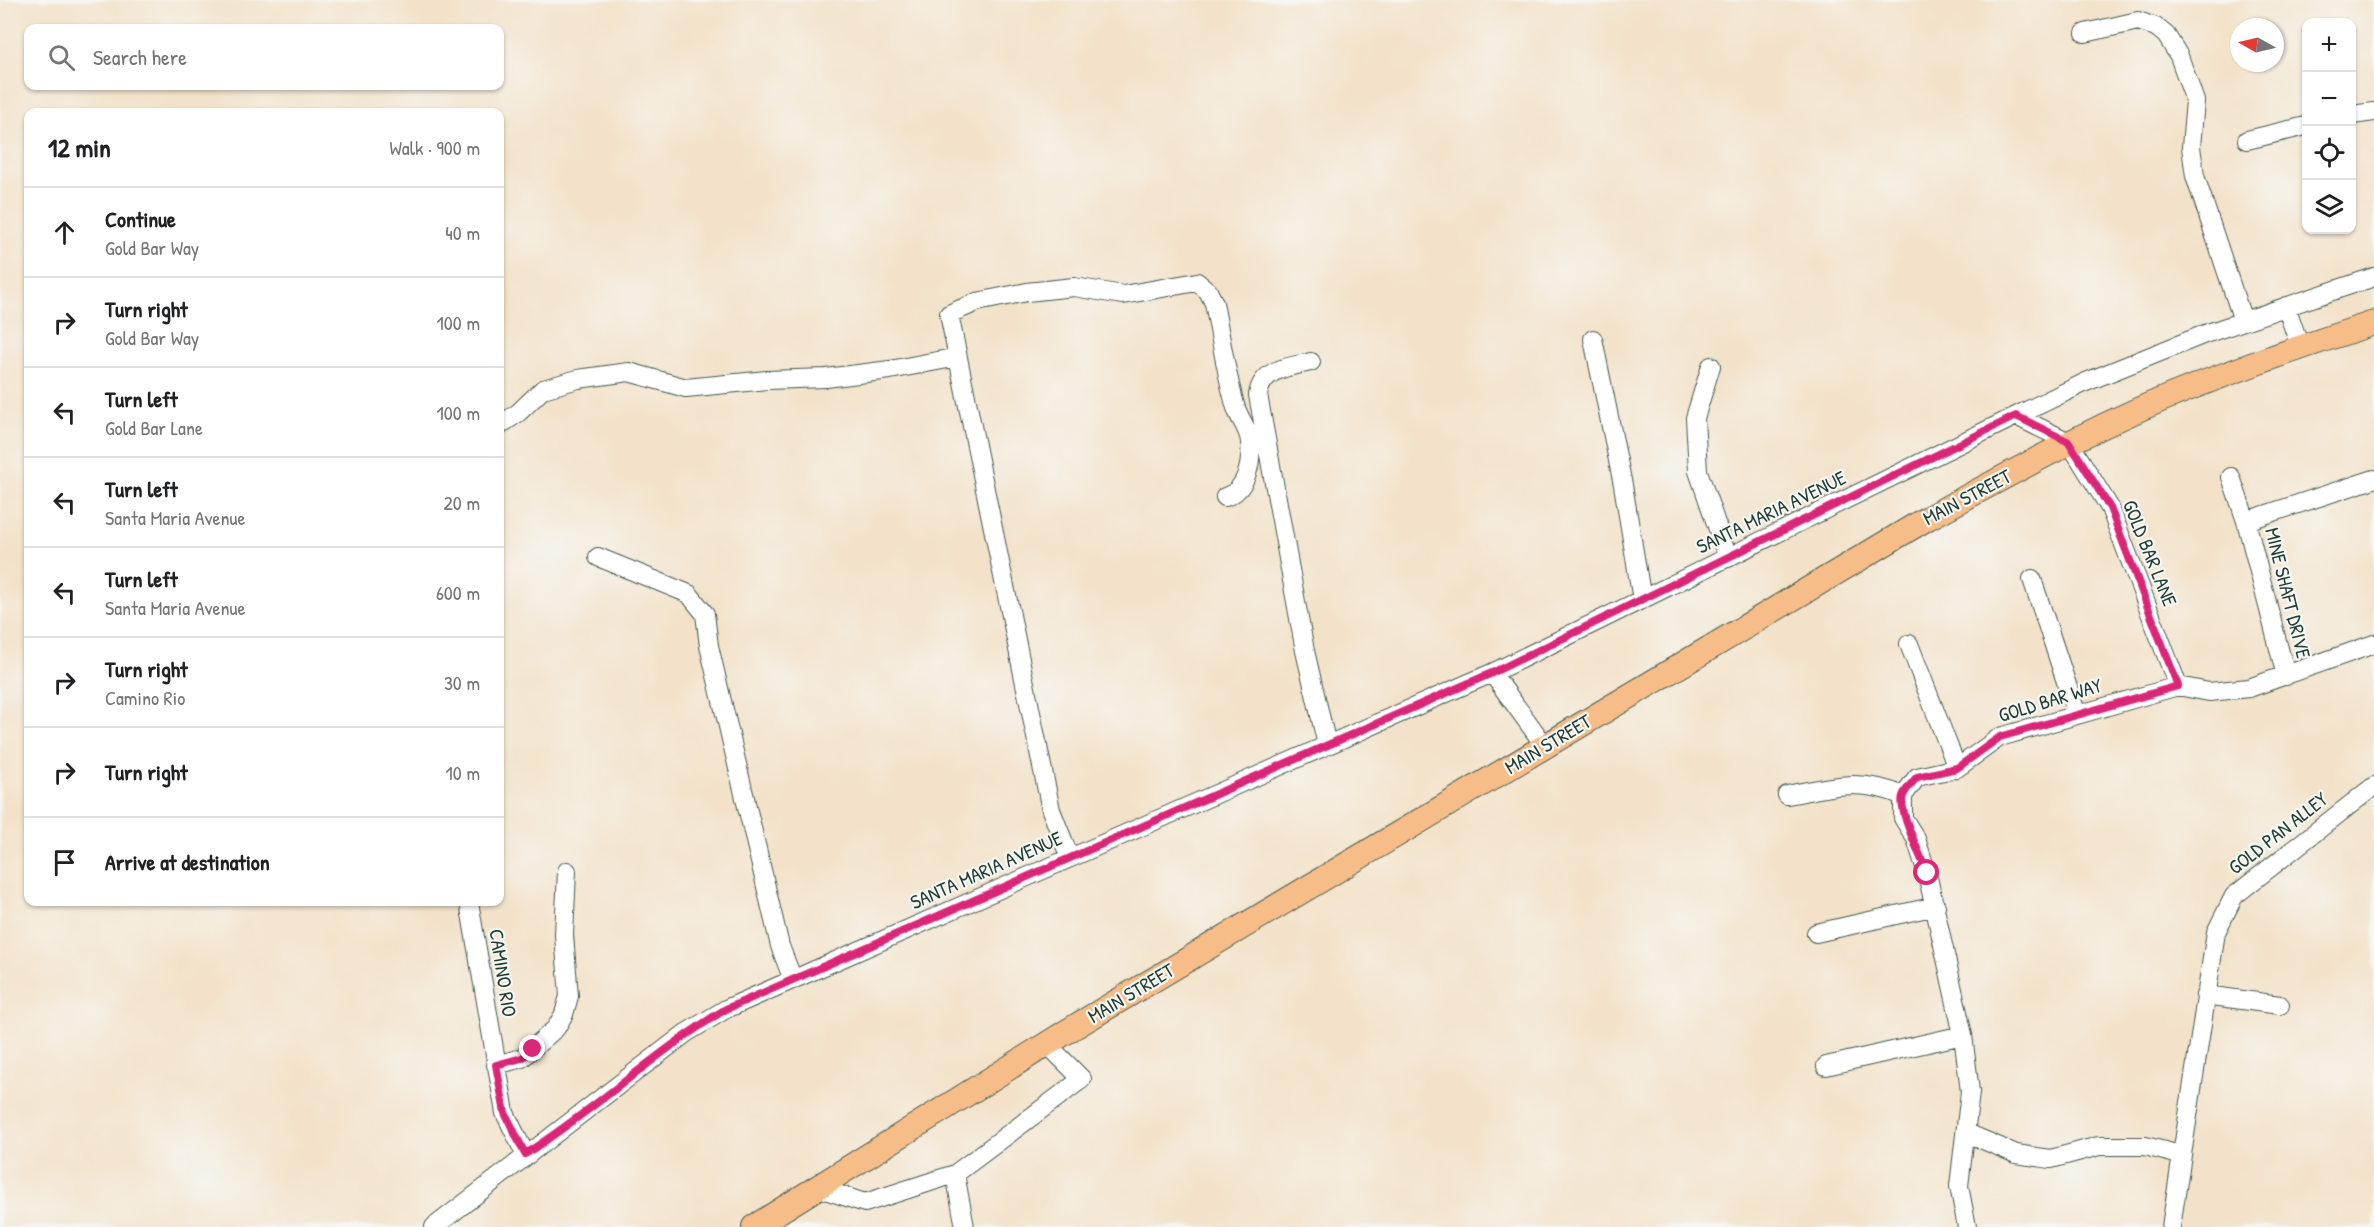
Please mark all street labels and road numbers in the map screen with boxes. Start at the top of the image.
street label: MAIN STREET [1918,462,2016,531]
street label: SANTA MARIA AVENUE [1691,464,1850,560]
street label: GOLD BAR LANE [2117,496,2184,610]
street label: MINE SHAFT DRIVE [2259,525,2318,661]
street label: GOLD BAR WAY [1995,671,2105,728]
street label: MAIN STREET [1500,707,1596,780]
street label: GOLD PAN ALLEY [2222,785,2333,880]
street label: SANTA MARIA AVENUE [906,824,1066,915]
street label: CAMINO RIO [483,927,524,1019]
street label: MAIN STREET [1083,956,1179,1029]

